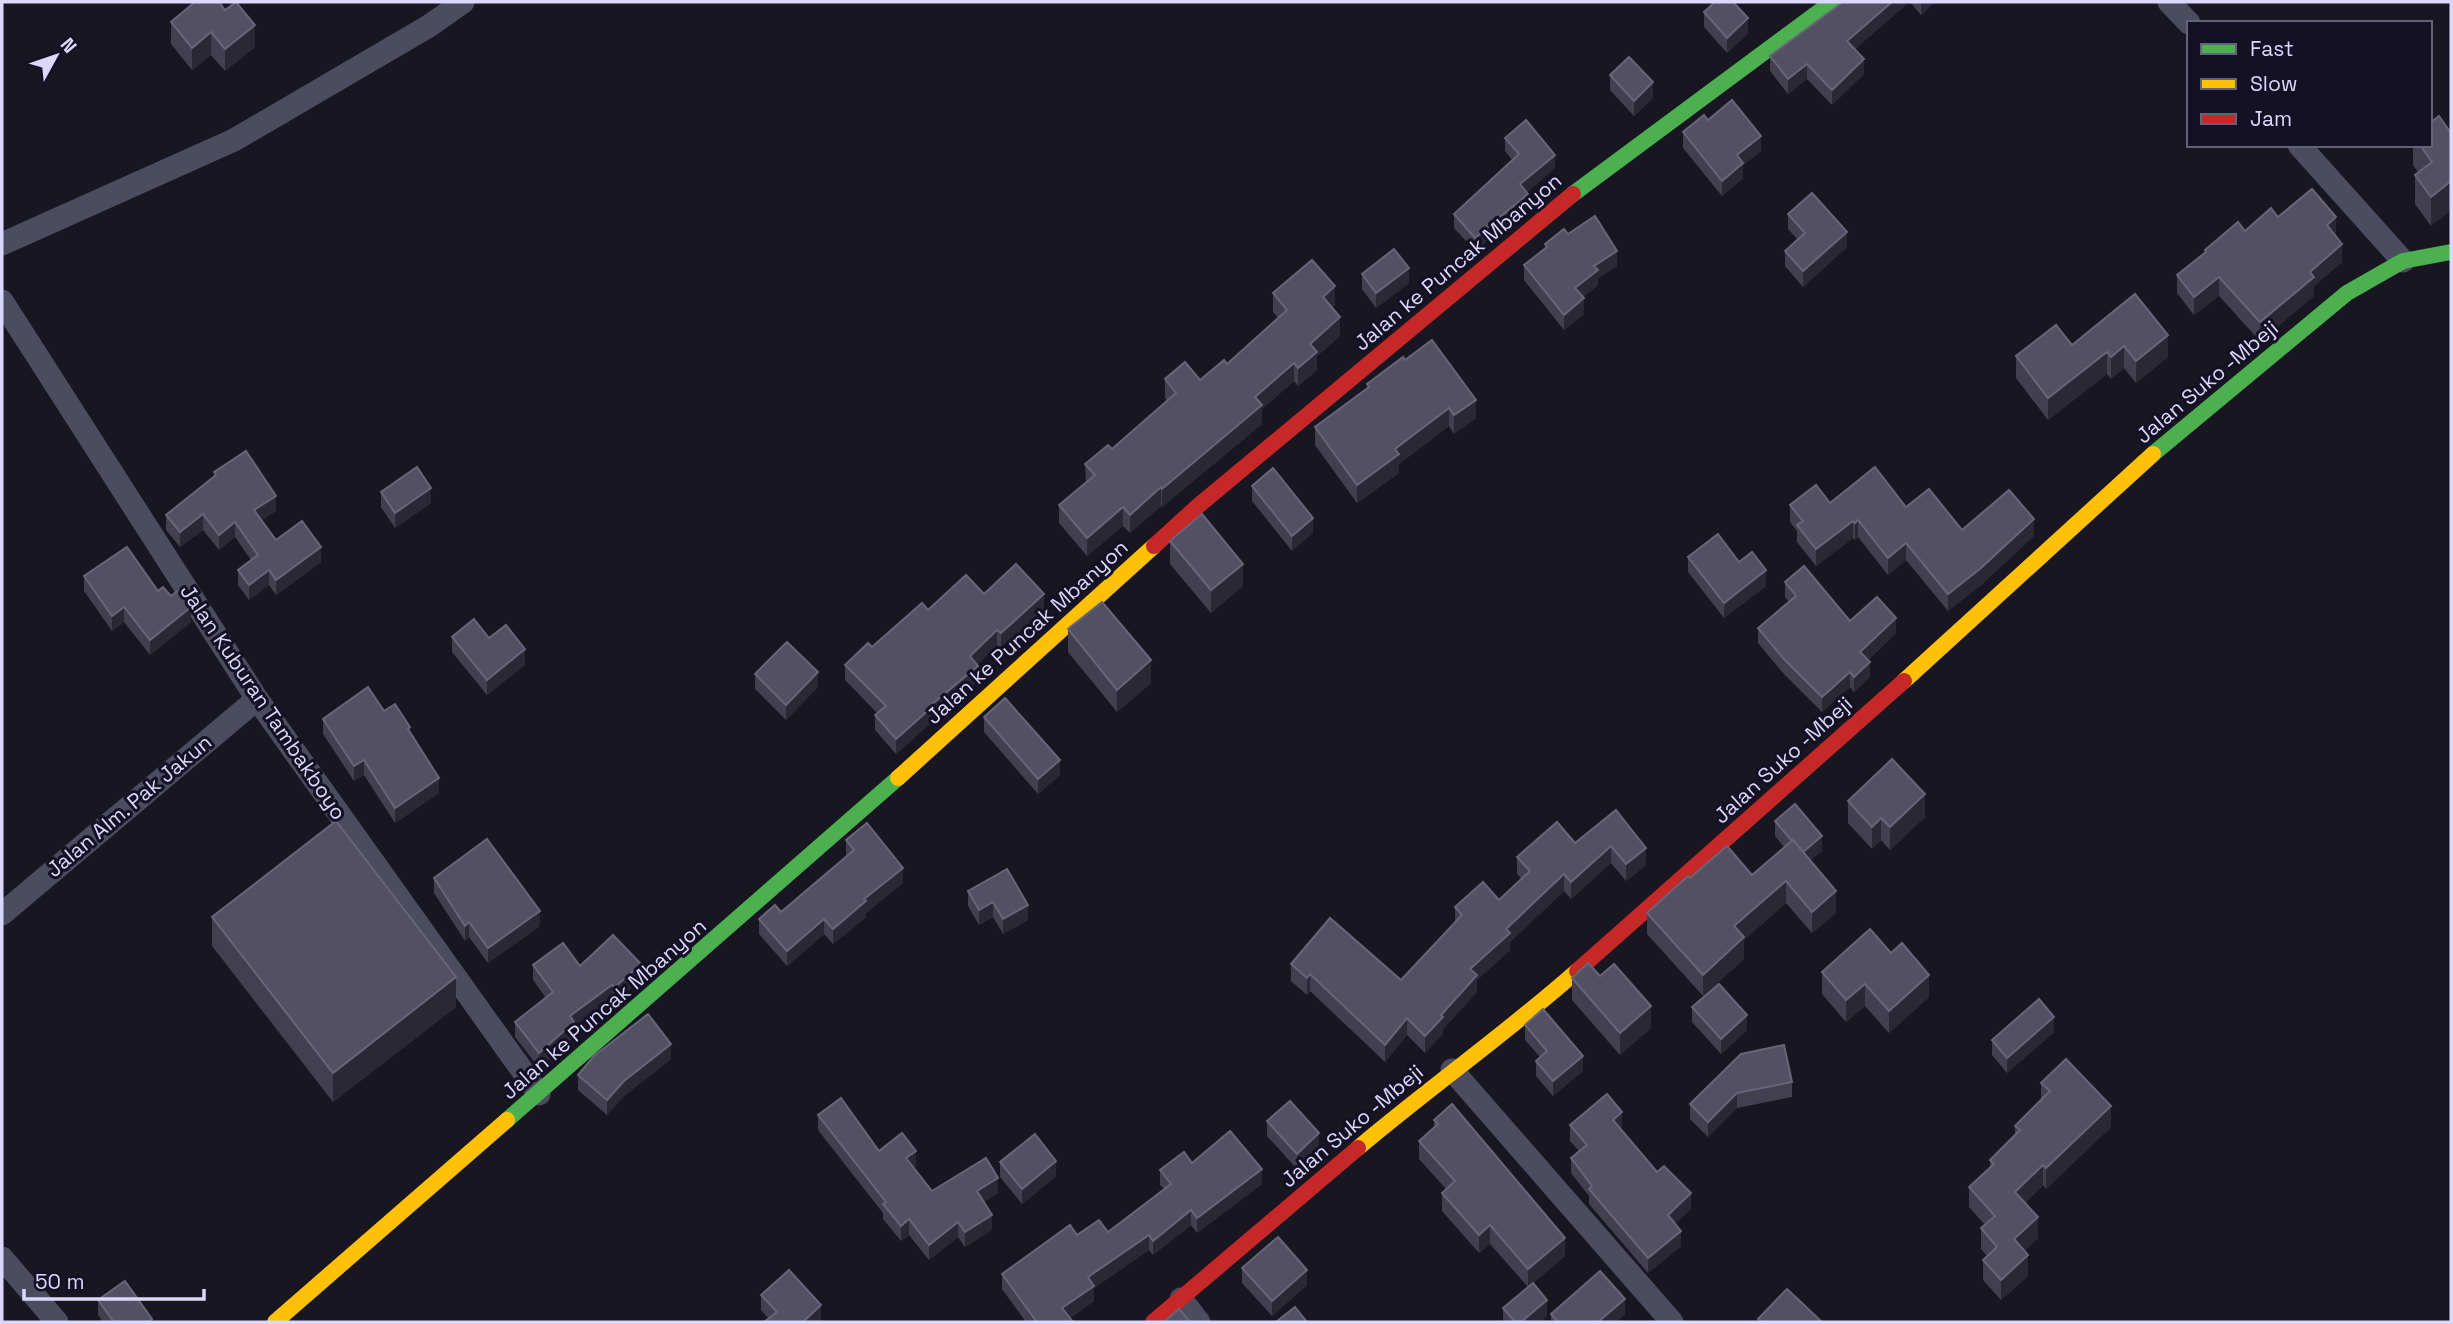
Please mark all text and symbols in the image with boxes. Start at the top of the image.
north arrow [21,21,91,91]
legend [2187,21,2432,147]
text: N [55,32,82,58]
text: Fast [2250,35,2294,62]
text: Slow [2250,70,2298,97]
text: Jam [2250,105,2292,132]
street label: Jalan ke Puncak Mbanyon [1348,167,1567,356]
street label: Jalan Suko -Mbeji [2130,314,2283,449]
street label: Jalan ke Puncak Mbanyon [920,534,1133,730]
street label: Jalan Kuburan Tambakboyo [174,579,352,825]
street label: Jalan Suko -Mbeji [1708,690,1858,829]
street label: Jalan Alm. Pak Jakun [40,728,217,883]
street label: Jalan ke Puncak Mbanyon [496,912,712,1105]
street label: Jalan Suko -Mbeji [1275,1058,1428,1193]
scale bar [24,1258,205,1302]
text: 50 m [35,1268,85,1295]

